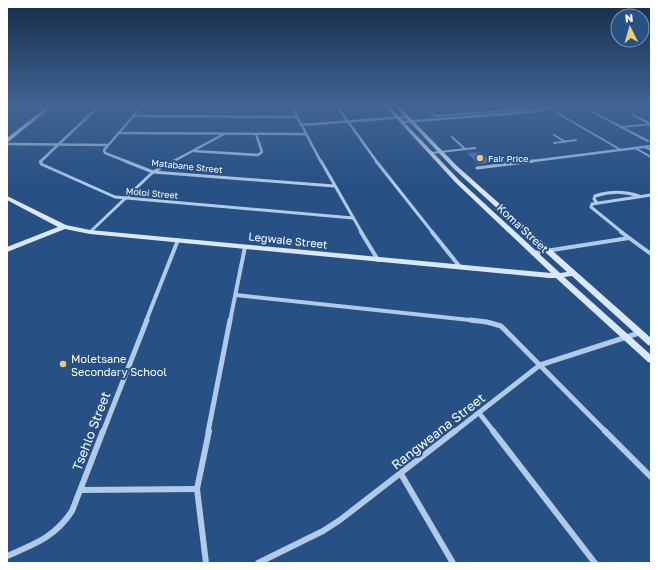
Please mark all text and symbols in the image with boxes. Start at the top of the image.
north arrow [610,8,650,48]
text: N [624,11,634,24]
marker: Fair Price [475,153,485,163]
place label: Fair Price [488,153,528,164]
street label: Matabane Street [151,157,224,175]
street label: Moloi Street [125,185,179,201]
street label: Koma Street [495,201,551,255]
street label: Legwale Street [248,229,328,251]
place label: Moletsane Secondary School [71,352,167,378]
marker: Moletsane Secondary School [58,359,68,369]
street label: Tsehlo Street [69,389,113,473]
street label: Rangweana Street [388,389,488,473]

